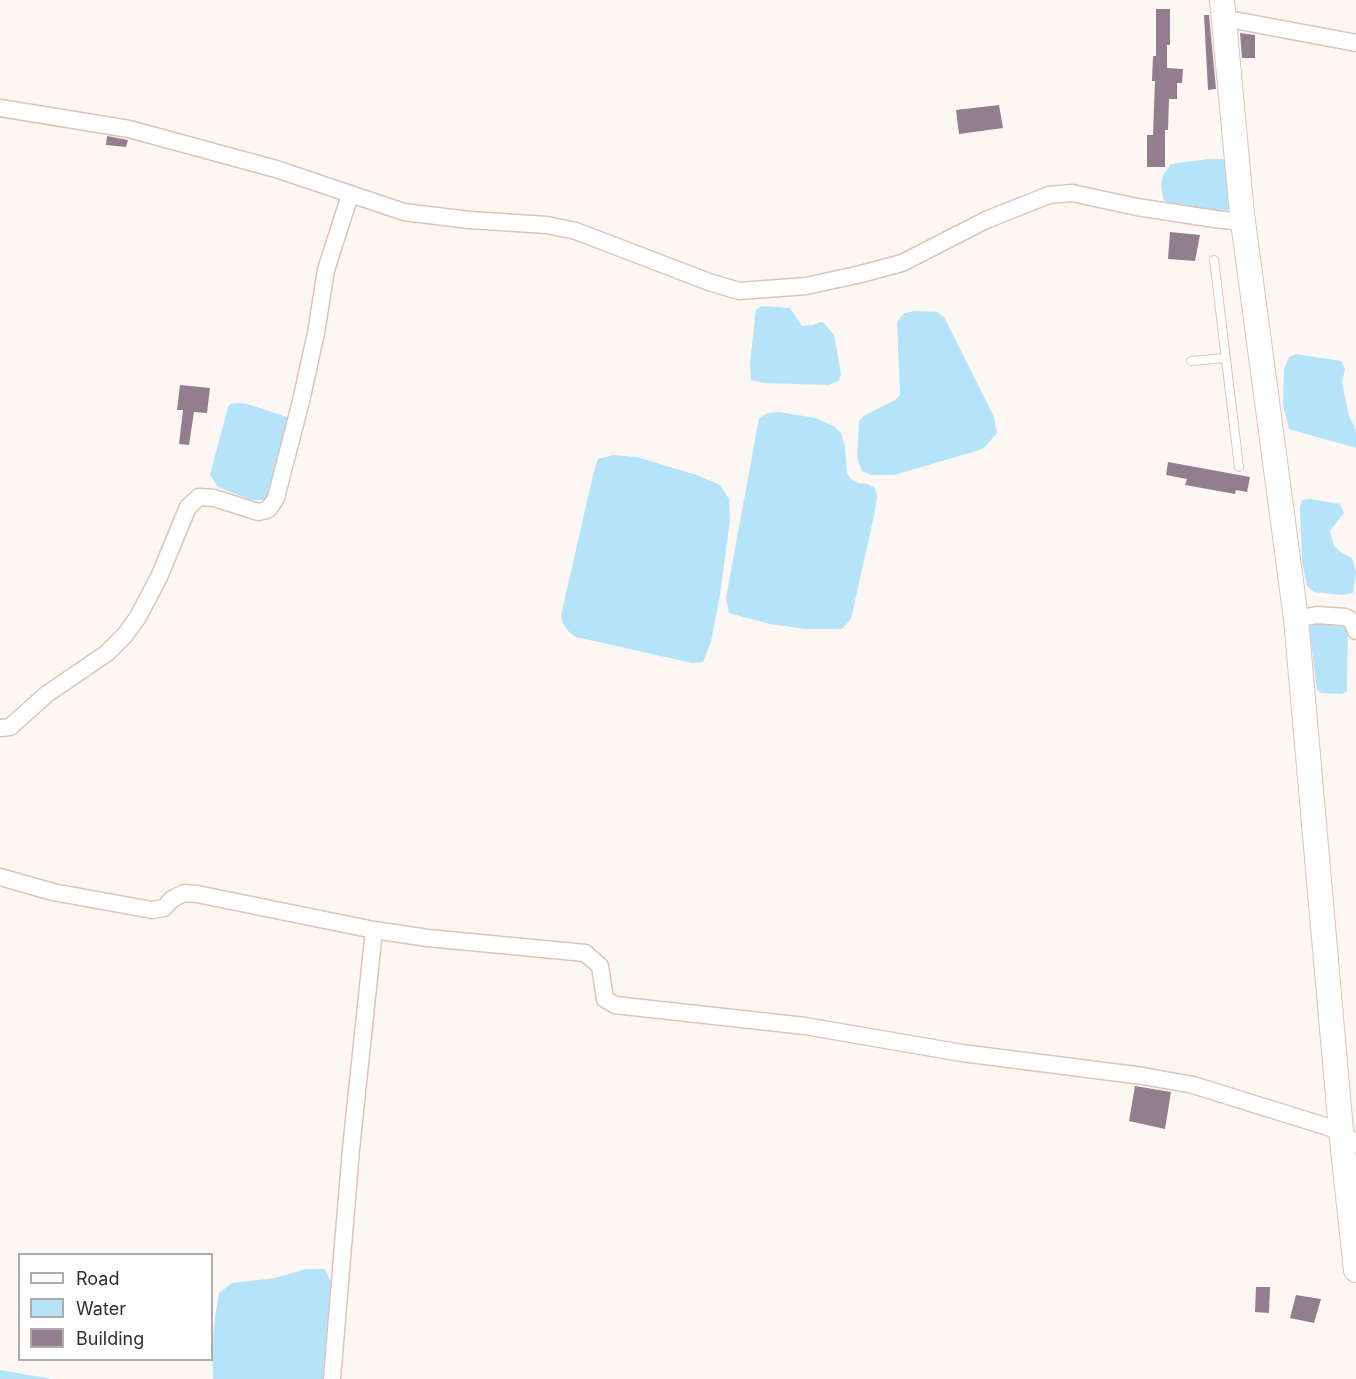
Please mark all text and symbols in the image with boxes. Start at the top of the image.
legend [18,1253,213,1361]
text: Road [76,1268,119,1289]
text: Water [76,1298,126,1319]
text: Building [76,1328,144,1349]

